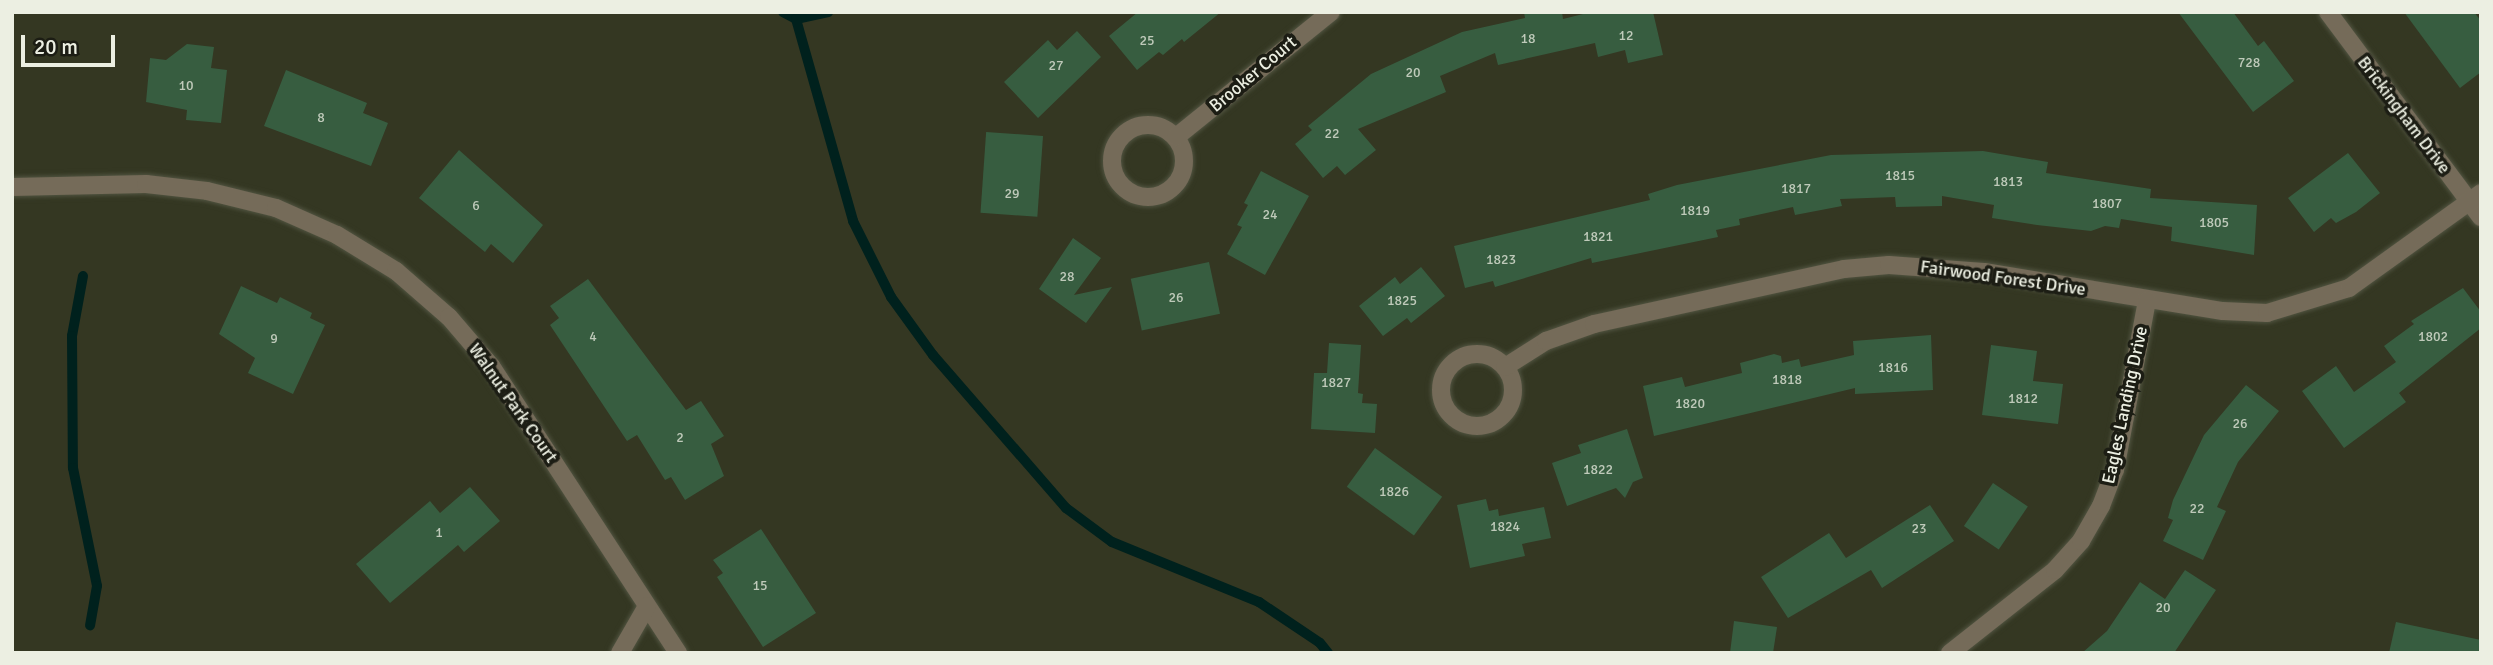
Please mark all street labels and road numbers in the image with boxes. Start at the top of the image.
street label: Brooker Court [1205,31,1301,117]
street label: Brickingham Drive [2353,52,2455,178]
street label: Fairwood Forest Drive [1919,256,2087,300]
street label: Eagles Landing Drive [2098,324,2152,486]
street label: Walnut Park Court [464,339,562,467]

